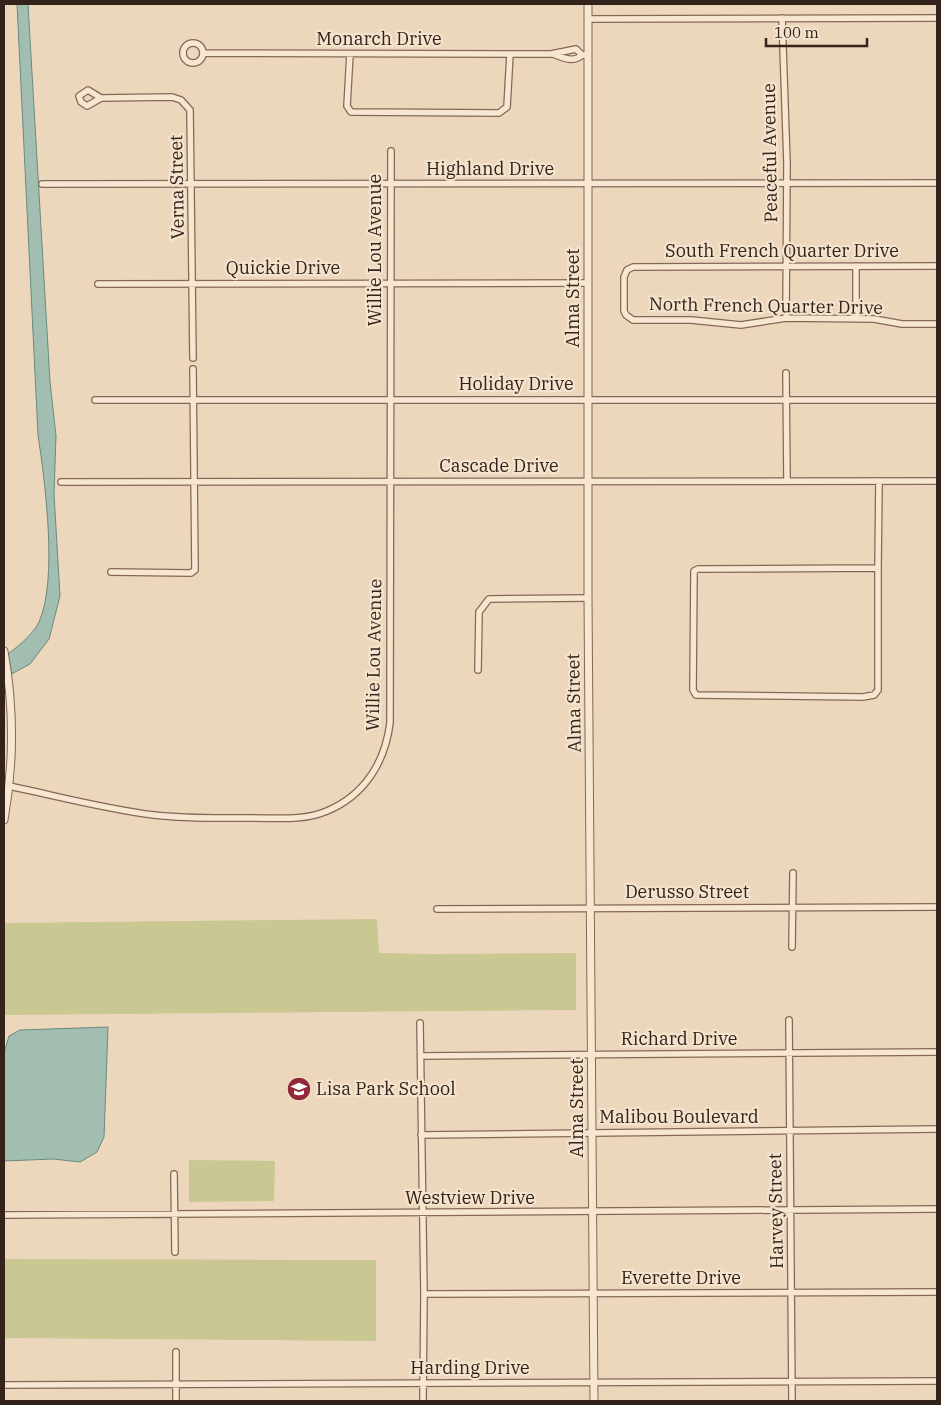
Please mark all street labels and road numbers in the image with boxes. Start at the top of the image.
street label: Monarch Drive [316,27,442,50]
street label: Peaceful Avenue [757,83,782,223]
street label: Verna Street [164,134,189,240]
street label: Highland Drive [426,157,554,180]
street label: Willie Lou Avenue [363,174,386,326]
street label: South French Quarter Drive [665,239,899,262]
street label: Alma Street [561,248,584,348]
street label: Quickie Drive [226,256,340,279]
street label: North French Quarter Drive [649,292,883,319]
street label: Holiday Drive [458,372,574,395]
street label: Cascade Drive [439,454,559,477]
street label: Willie Lou Avenue [361,579,386,731]
street label: Alma Street [561,653,586,753]
street label: Derusso Street [625,880,749,903]
street label: Richard Drive [621,1027,737,1050]
street label: Alma Street [565,1058,588,1158]
street label: Malibou Boulevard [599,1105,759,1128]
street label: Harvey Street [763,1153,788,1269]
street label: Westview Drive [405,1186,535,1209]
street label: Everette Drive [621,1266,741,1289]
street label: Harding Drive [410,1356,530,1379]

